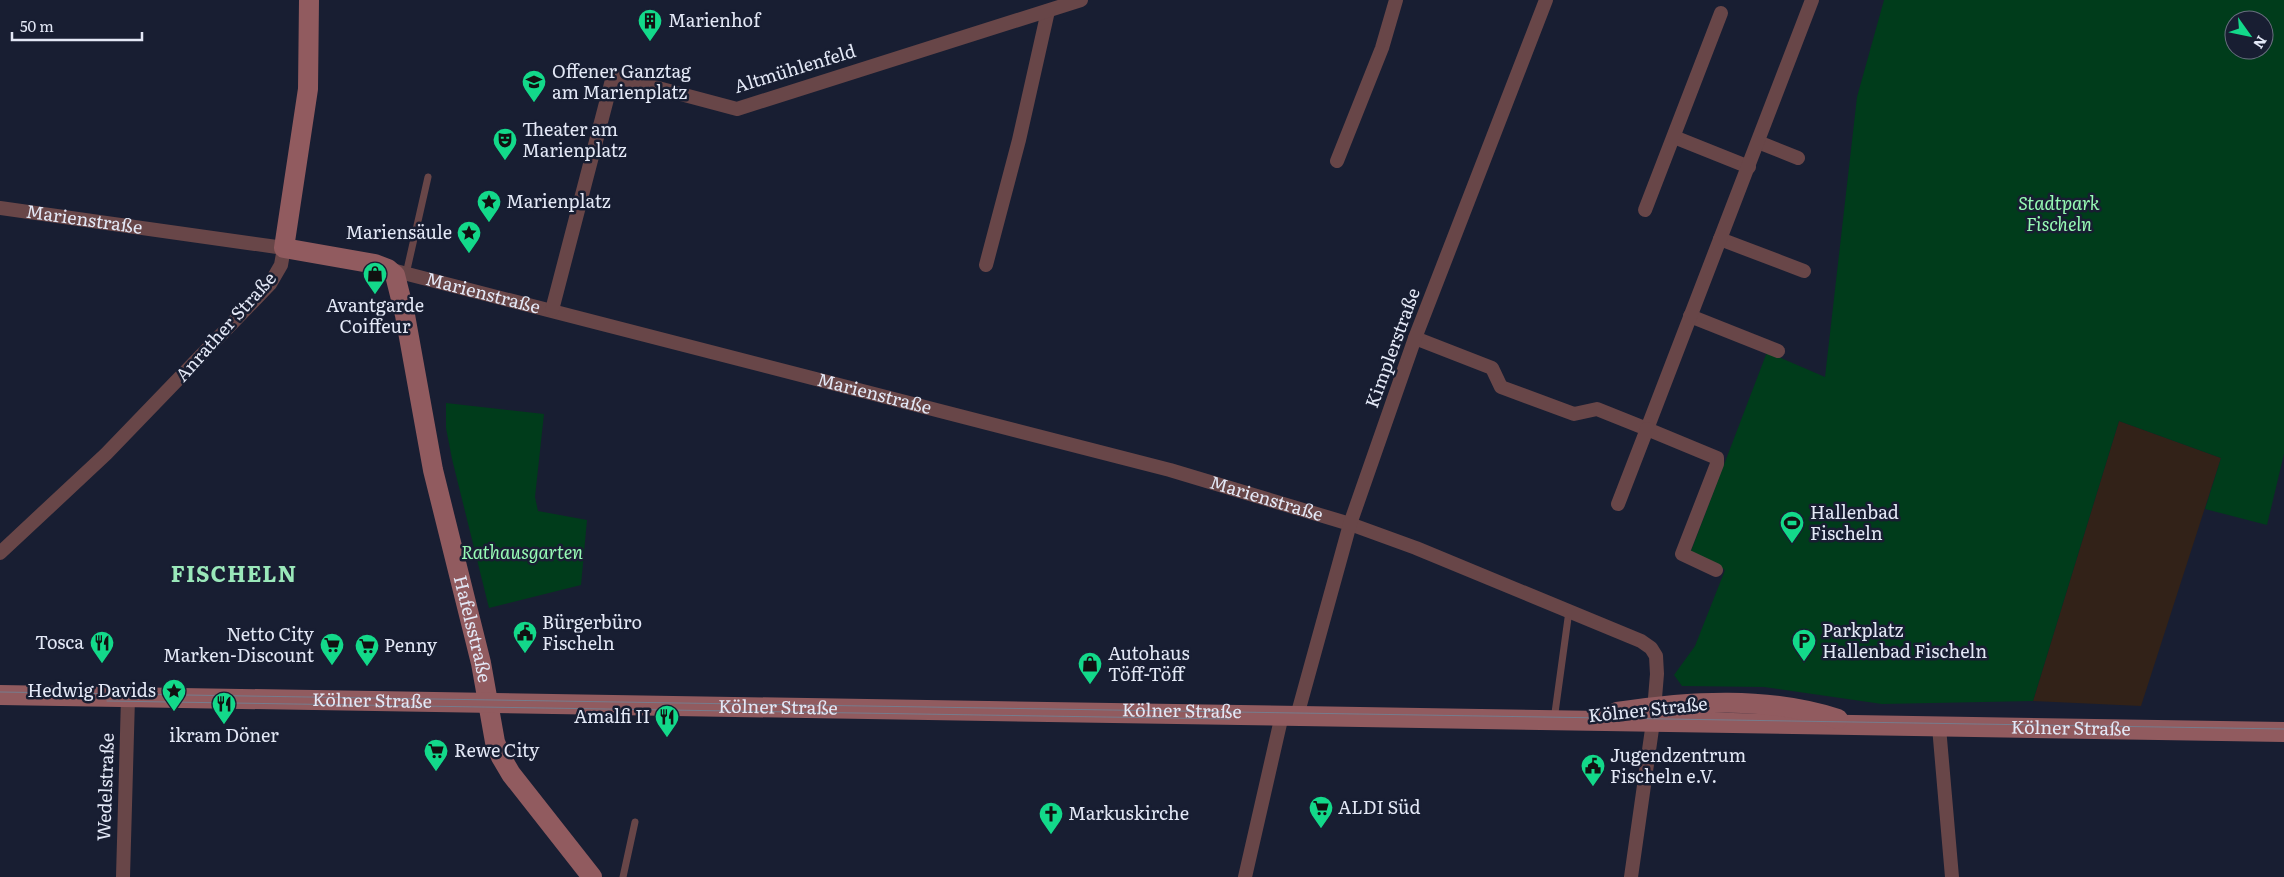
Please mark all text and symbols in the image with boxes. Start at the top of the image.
place label: Marienhof [668,6,762,33]
building icon: Marienhof [637,8,663,42]
scale bar [12,10,142,42]
north arrow [2224,10,2274,60]
text: 50 m [20,14,54,37]
text: N [2249,32,2272,53]
street label: Altmühlenfeld [730,36,859,99]
place label: Offener Ganztag am Marienplatz [552,57,692,105]
school or university icon: Offener Ganztag am Marienplatz [521,69,547,103]
place label: Theater am Marienplatz [522,115,627,163]
theatre icon: Theater am Marienplatz [492,127,518,161]
place label: Marienplatz [506,187,611,214]
place icon: Marienplatz [476,189,502,223]
park label: Stadtpark Fischeln [2018,189,2100,237]
street label: Marienstraße [24,197,144,240]
place label: Mariensäule [345,218,452,245]
place icon: Mariensäule [456,220,482,254]
shop icon: Avantgarde Coiffeur [362,261,388,295]
street label: Marienstraße [423,264,543,320]
street label: Anrather Straße [168,265,282,387]
street label: Kimplerstraße [1357,284,1426,411]
place label: Avantgarde Coiffeur [326,291,424,339]
street label: Marienstraße [814,365,935,420]
street label: Marienstraße [1207,468,1327,527]
place label: Hallenbad Fischeln [1810,498,1899,546]
sports icon: Hallenbad Fischeln [1779,510,1805,544]
park label: Rathausgarten [461,538,583,565]
district label: FISCHELN [171,556,297,589]
street label: Hafelsstraße [448,572,499,685]
place label: Bürgerbüro Fischeln [542,608,642,656]
place label: Parkplatz Hallenbad Fischeln [1822,616,1987,664]
place label: Netto City Marken-Discount [163,620,315,668]
public building icon: Bürgerbüro Fischeln [512,620,538,654]
place label: Tosca [35,628,84,655]
parking icon: Parkplatz Hallenbad Fischeln [1791,628,1817,662]
restaurant icon: Tosca [89,630,115,664]
place label: Penny [384,631,438,658]
supermarket icon: Netto City Marken-Discount [319,632,345,666]
supermarket icon: Penny [354,633,380,667]
place label: Autohaus Töff-Töff [1108,639,1190,687]
shop icon: Autohaus Töff-Töff [1077,651,1103,685]
place label: Hedwig Davids [27,676,156,703]
place icon: Hedwig Davids [161,678,187,712]
street label: Kölner Straße [312,685,432,714]
street label: Kölner Straße [1587,689,1709,728]
restaurant icon: ikram Döner [211,691,237,725]
street label: Kölner Straße [718,692,838,721]
street label: Kölner Straße [1122,695,1242,724]
place label: Amalfi II [574,702,650,729]
restaurant icon: Amalfi II [654,704,680,738]
street label: Kölner Straße [2011,713,2131,742]
place label: ikram Döner [169,721,279,748]
street label: Wedelstraße [89,733,120,841]
place label: Rewe City [454,736,540,763]
supermarket icon: Rewe City [423,738,449,772]
place label: Jugendzentrum Fischeln e.V. [1610,741,1746,789]
public building icon: Jugendzentrum Fischeln e.V. [1580,753,1606,787]
place label: ALDI Süd [1338,793,1420,820]
supermarket icon: ALDI Süd [1308,795,1334,829]
place label: Markuskirche [1068,799,1189,826]
church icon: Markuskirche [1038,801,1064,835]

